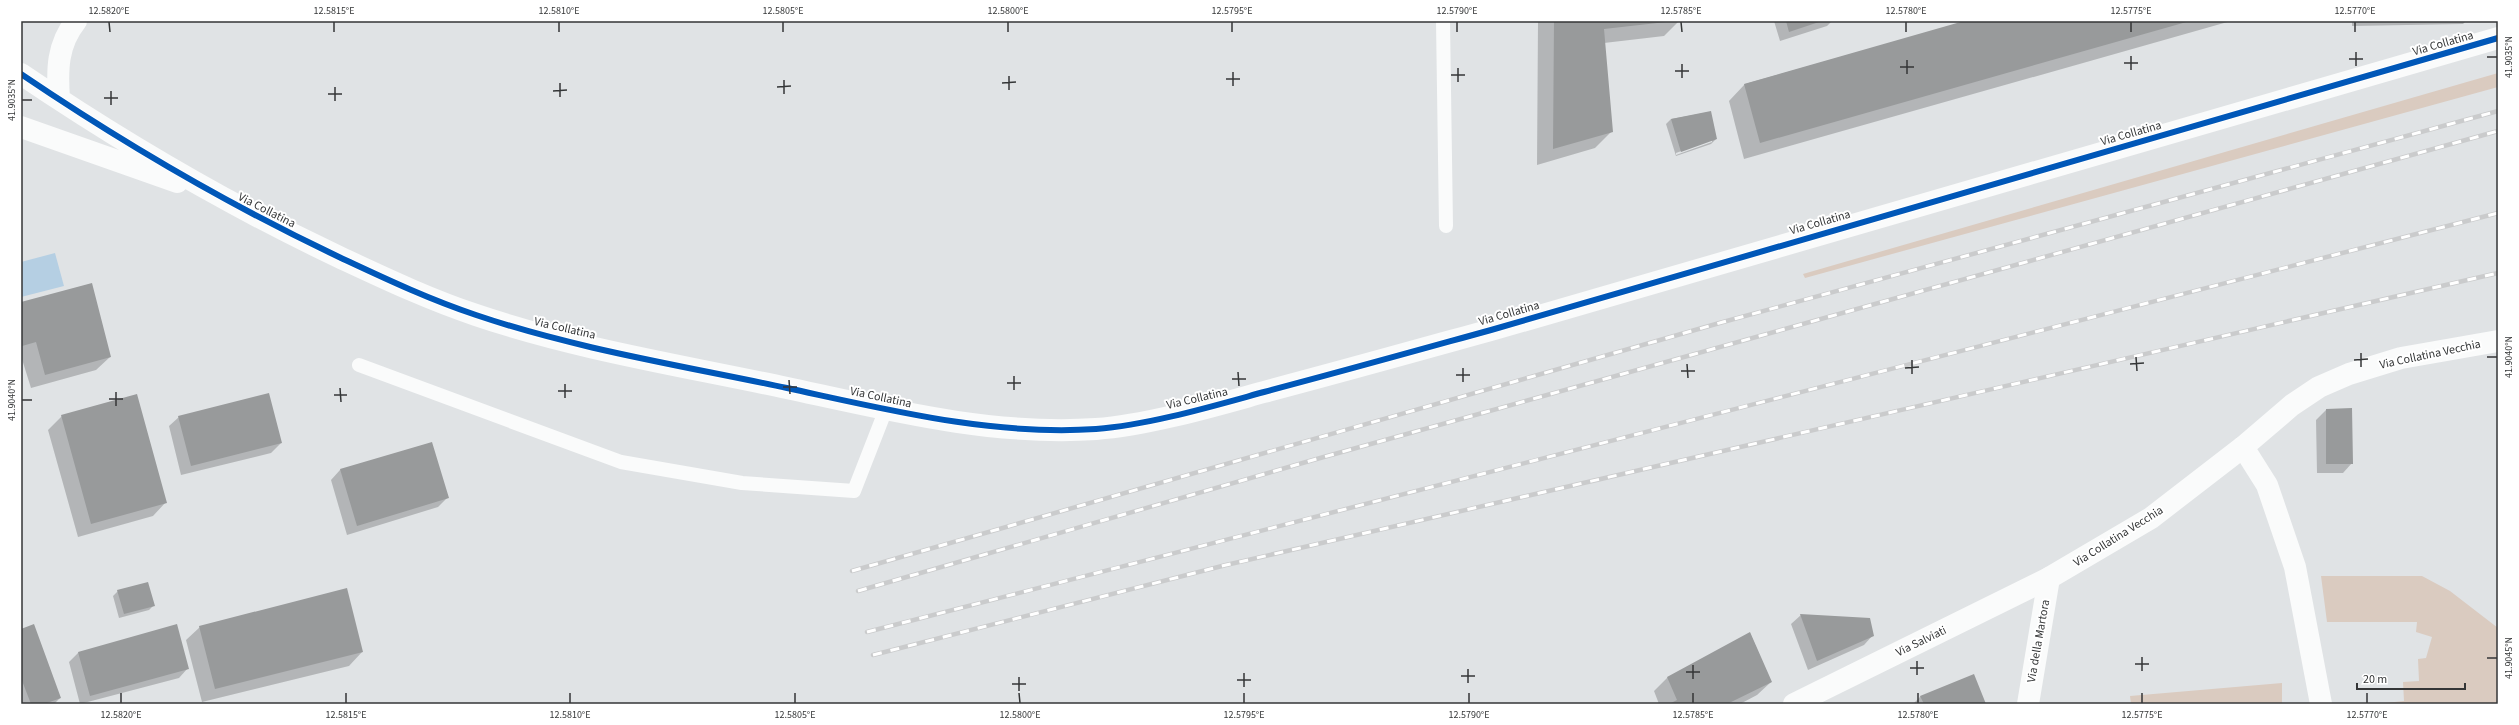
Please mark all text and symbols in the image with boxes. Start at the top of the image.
text: 12.5820°E [89,4,129,18]
text: 12.5815°E [314,4,354,18]
text: 12.5810°E [539,4,579,18]
text: 12.5805°E [763,4,803,18]
text: 12.5800°E [988,4,1028,18]
text: 12.5795°E [1212,4,1252,18]
text: 12.5790°E [1437,4,1477,18]
text: 12.5785°E [1661,4,1701,18]
text: 12.5780°E [1886,4,1926,18]
text: 12.5775°E [2111,4,2151,18]
text: 12.5770°E [2335,4,2375,18]
street label: Via Collatina [2411,27,2476,60]
text: 41.9035°N [2502,36,2516,78]
text: 41.9035°N [5,79,19,121]
street label: Via Collatina [2099,117,2164,150]
street label: Via Collatina [235,189,299,232]
street label: Via Collatina [1788,206,1853,239]
street label: Via Collatina [1477,297,1542,330]
street label: Via Collatina [532,313,597,344]
street label: Via Collatina Vecchia [2378,335,2482,374]
text: 41.9040°N [2502,336,2516,378]
text: 41.9040°N [5,379,19,421]
street label: Via Collatina [849,383,913,412]
street label: Via Collatina [1165,383,1230,414]
street label: Via Collatina Vecchia [2070,502,2167,571]
street label: Via della Martora [2023,598,2054,684]
street label: Via Salviati [1893,622,1949,661]
text: 41.9045°N [2502,637,2516,679]
scale bar [2357,665,2465,691]
text: 20 m [2363,671,2387,688]
text: 12.5820°E [101,708,141,722]
text: 12.5815°E [326,708,366,722]
text: 12.5810°E [550,708,590,722]
text: 12.5805°E [775,708,815,722]
text: 12.5800°E [1000,708,1040,722]
text: 12.5795°E [1224,708,1264,722]
text: 12.5790°E [1449,708,1489,722]
text: 12.5785°E [1673,708,1713,722]
text: 12.5780°E [1898,708,1938,722]
text: 12.5775°E [2122,708,2162,722]
text: 12.5770°E [2347,708,2387,722]

